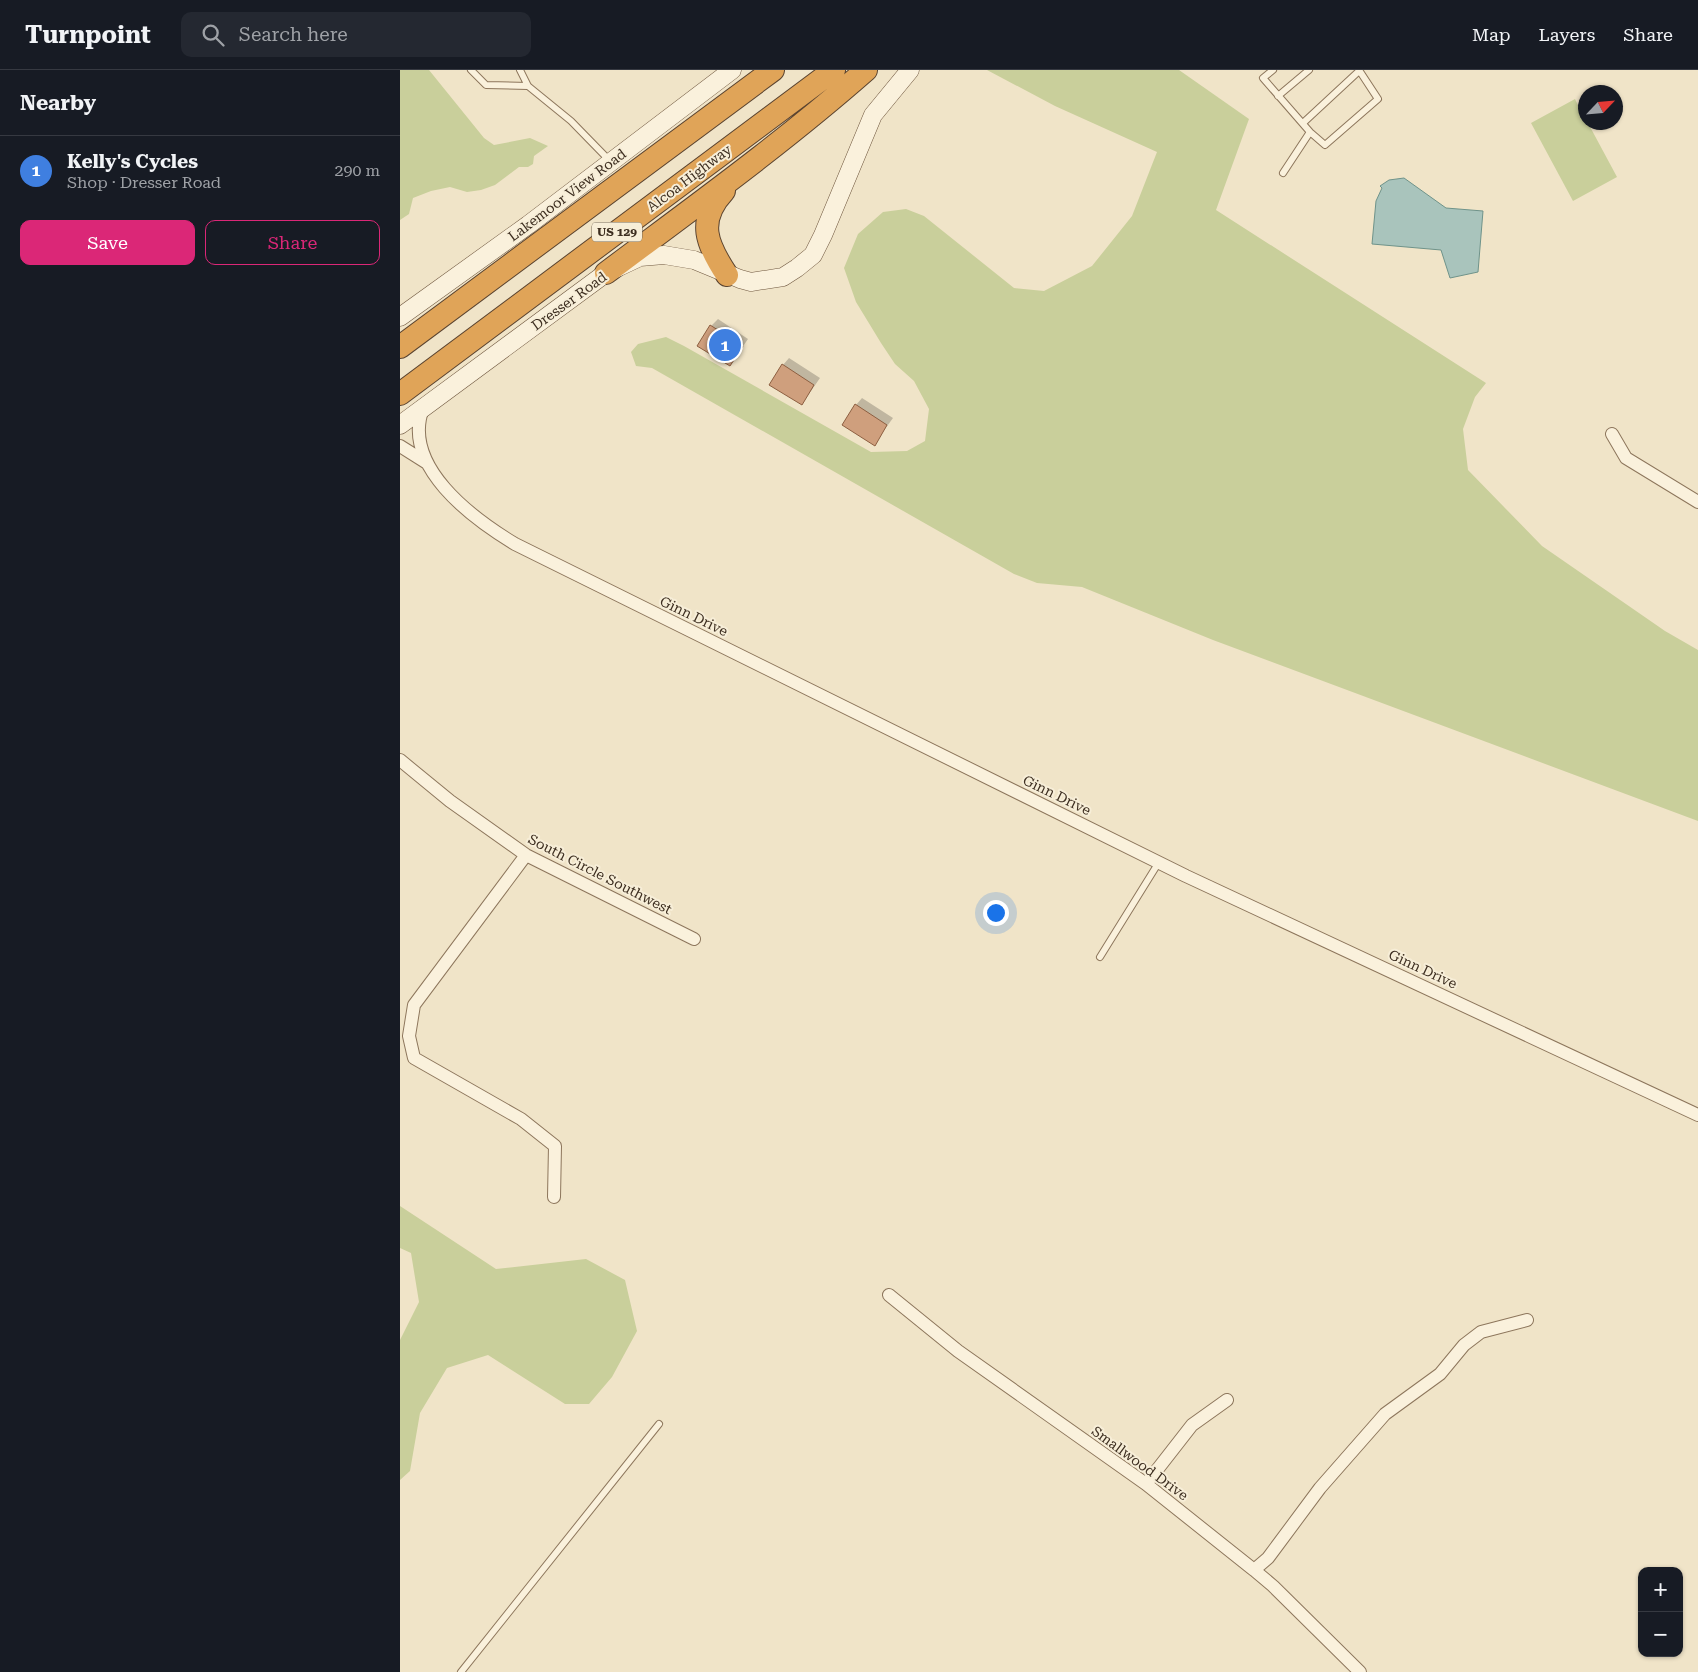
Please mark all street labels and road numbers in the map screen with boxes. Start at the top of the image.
street label: Alcoa Highway [644,141,735,215]
street label: Lakemoor View Road [505,146,629,244]
road number: US 129 [592,222,642,242]
street label: Dresser Road [528,268,610,334]
street label: Ginn Drive [657,593,731,639]
street label: Ginn Drive [1020,772,1094,818]
street label: South Circle Southwest [526,831,674,917]
street label: Ginn Drive [1386,946,1460,992]
street label: Smallwood Drive [1089,1423,1192,1504]

